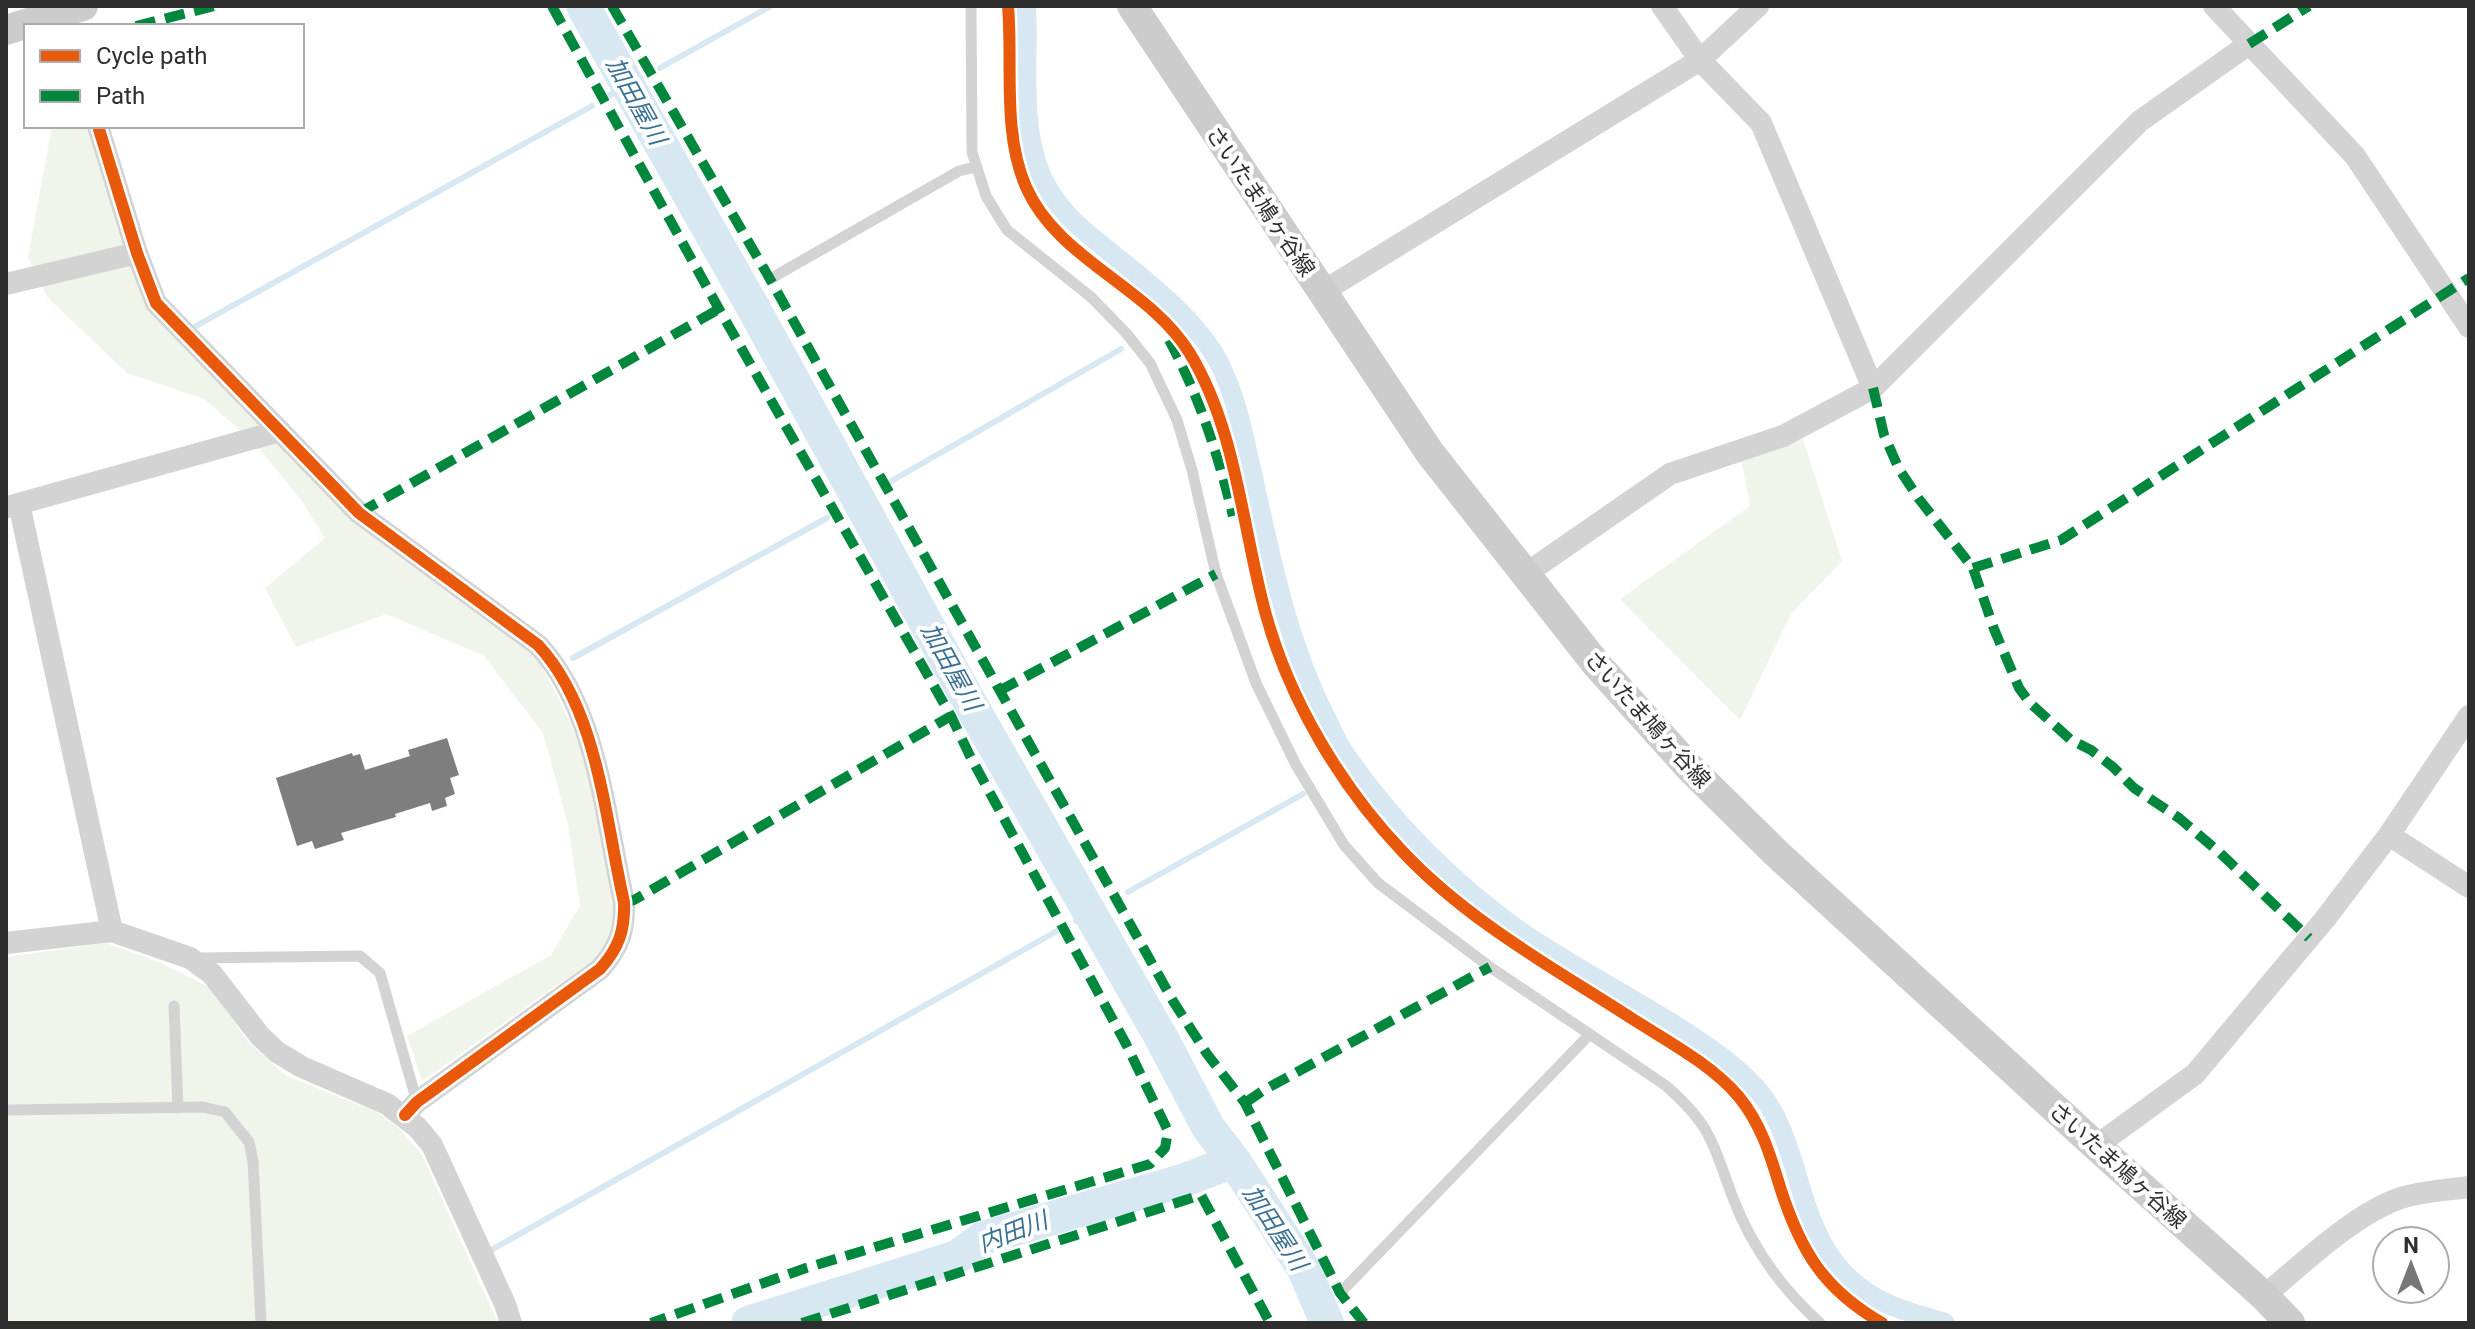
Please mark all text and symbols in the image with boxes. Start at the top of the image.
legend [24,24,304,128]
text: Cycle path [96,42,208,70]
water label: 加田屋川 [600,52,673,152]
text: Path [96,82,145,110]
street label: さいたま鳩ヶ谷線 [1201,122,1320,281]
water label: 加田屋川 [915,618,988,718]
street label: さいたま鳩ヶ谷線 [1580,646,1716,793]
street label: さいたま鳩ヶ谷線 [2044,1097,2191,1233]
water label: 加田屋川 [1237,1180,1315,1278]
water label: 内田川 [974,1205,1054,1258]
north arrow [2371,1225,2451,1305]
text: N [2403,1233,2419,1258]

